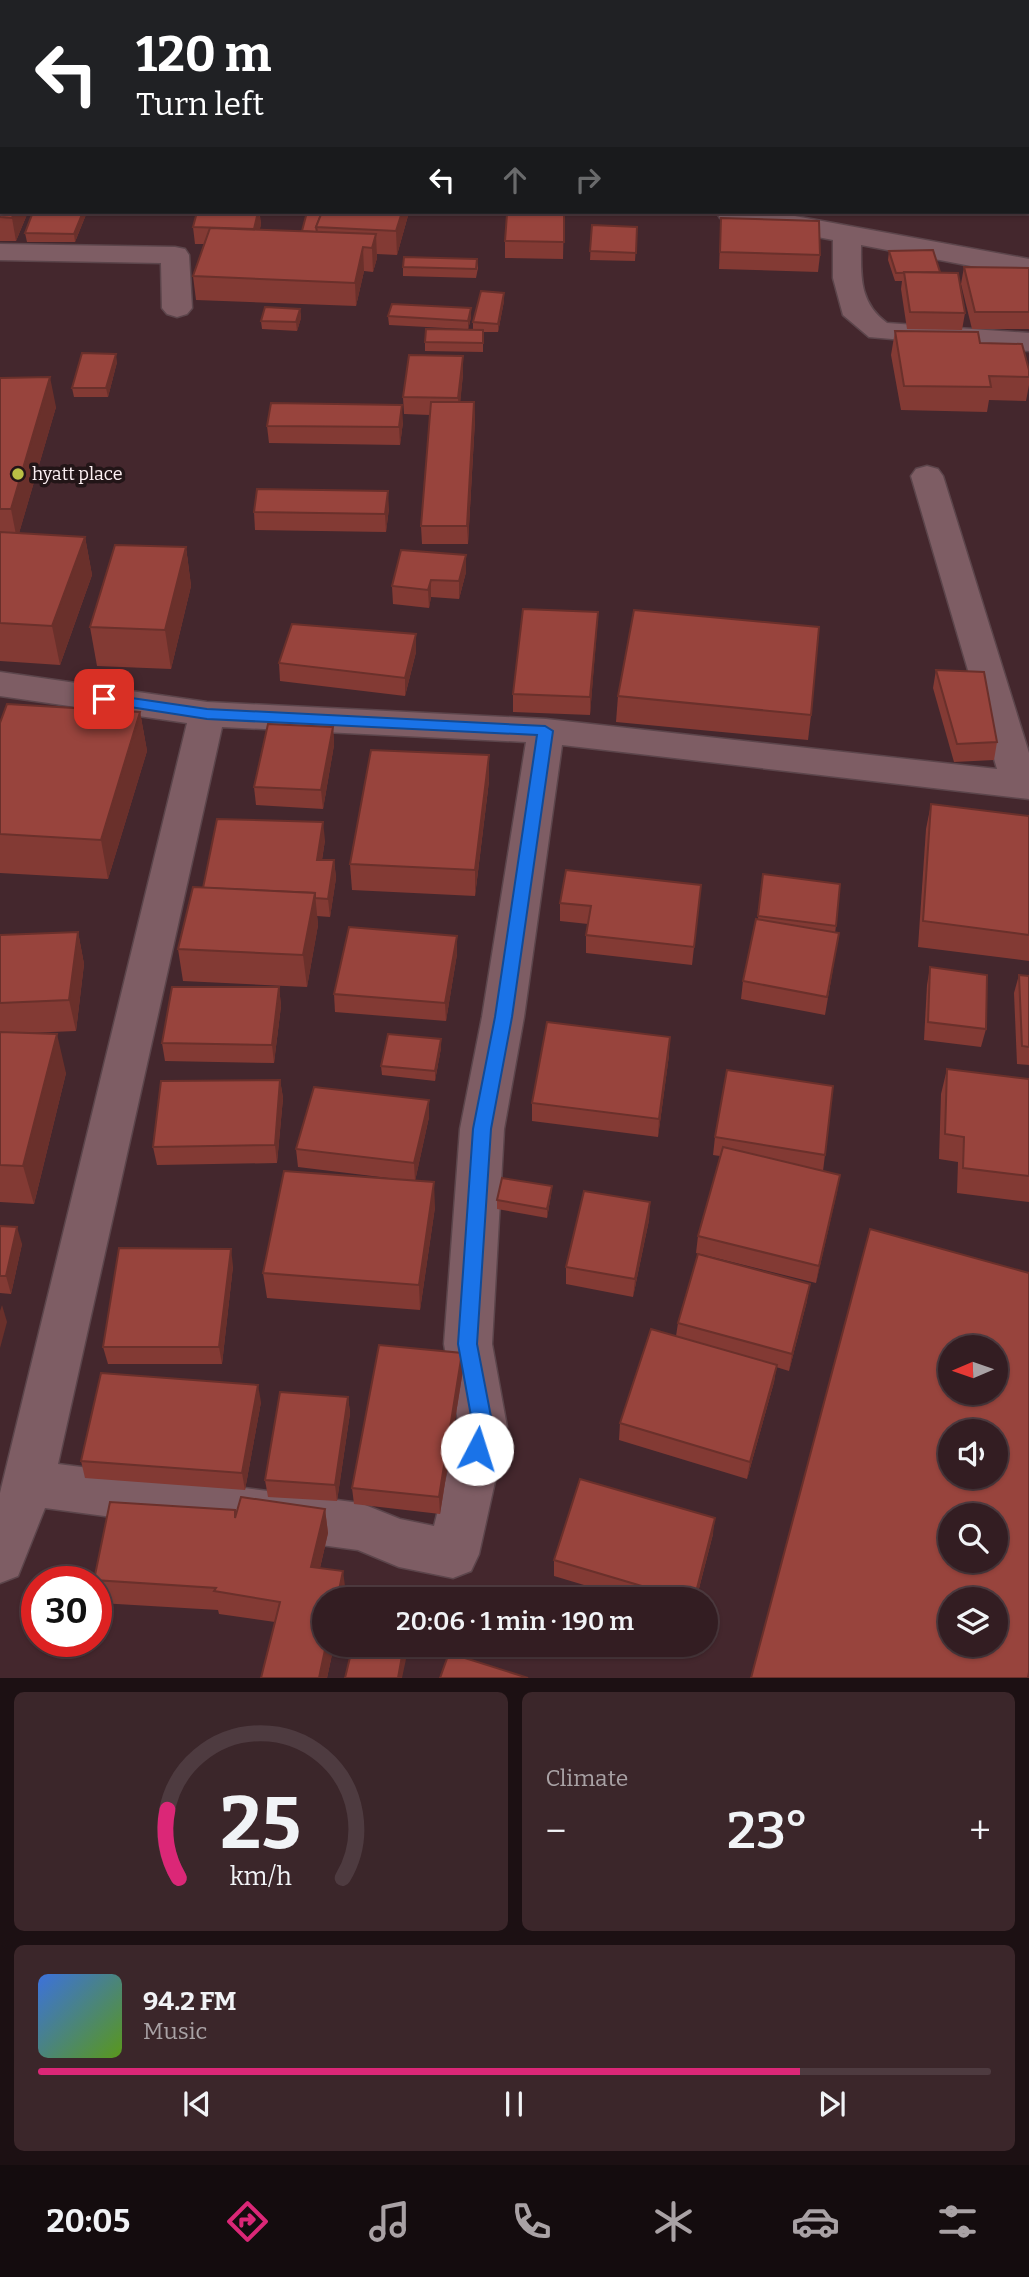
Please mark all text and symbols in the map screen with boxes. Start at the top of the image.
text: 120 m [136,25,271,84]
icon: left [21,28,112,119]
text: Turn left [136,85,264,123]
icon: left [423,161,461,199]
icon: ahead [496,161,534,199]
icon: right [569,161,607,199]
place label: hyatt place [32,463,123,485]
marker: hyatt place [10,466,26,482]
pin [74,669,134,729]
icon: arrive [85,680,123,718]
north arrow [938,1335,1008,1405]
map controls [938,1335,1008,1657]
position arrow [440,1412,514,1486]
button: sound [938,1419,1008,1489]
button: search [938,1503,1008,1573]
speed limit sign: 30 [21,1566,112,1657]
button: layers [938,1587,1008,1657]
text: 20:06 · 1 min · 190 m [396,1606,634,1637]
text: Climate [546,1764,628,1792]
text: 25 [220,1780,301,1867]
text: 23° [727,1799,809,1862]
text: − [546,1808,566,1854]
text: + [969,1808,991,1854]
text: km/h [230,1861,292,1891]
text: 94.2 FM [143,1986,236,2017]
text: Music [143,2017,207,2045]
icon: previous [178,2085,216,2123]
icon: pause [495,2085,533,2123]
icon: next [813,2085,851,2123]
icon: directions [223,2197,272,2246]
icon: music [365,2197,414,2246]
icon: phone [507,2197,556,2246]
icon: climate [649,2197,698,2246]
icon: car [791,2197,840,2246]
icon: filters [933,2197,982,2246]
text: 20:05 [47,2202,130,2240]

